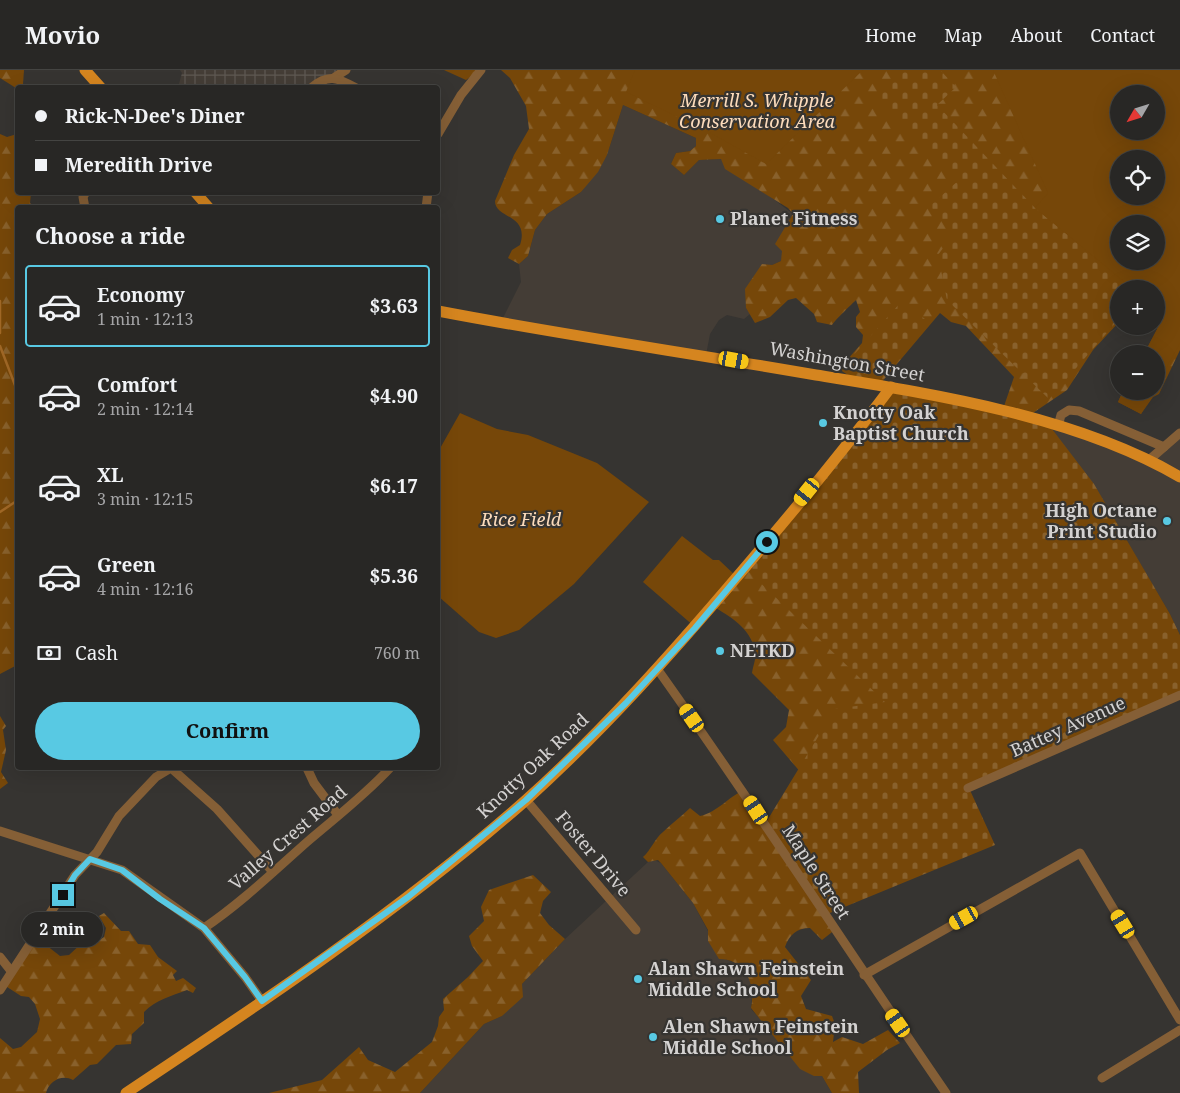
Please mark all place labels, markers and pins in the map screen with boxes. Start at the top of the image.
place label: Planet Fitness [730,206,858,230]
marker: Planet Fitness [714,213,726,225]
place label: Knotty Oak Baptist Church [833,400,969,445]
marker: Knotty Oak Baptist Church [817,417,829,429]
place label: High Octane Print Studio [1045,498,1157,543]
marker: High Octane Print Studio [1161,515,1173,527]
place label: NETKD [730,638,795,662]
marker: NETKD [714,645,726,657]
place label: Alan Shawn Feinstein Middle School [648,956,844,1001]
marker: Alan Shawn Feinstein Middle School [632,973,644,985]
place label: Alen Shawn Feinstein Middle School [663,1014,859,1059]
marker: Alen Shawn Feinstein Middle School [647,1031,659,1043]

